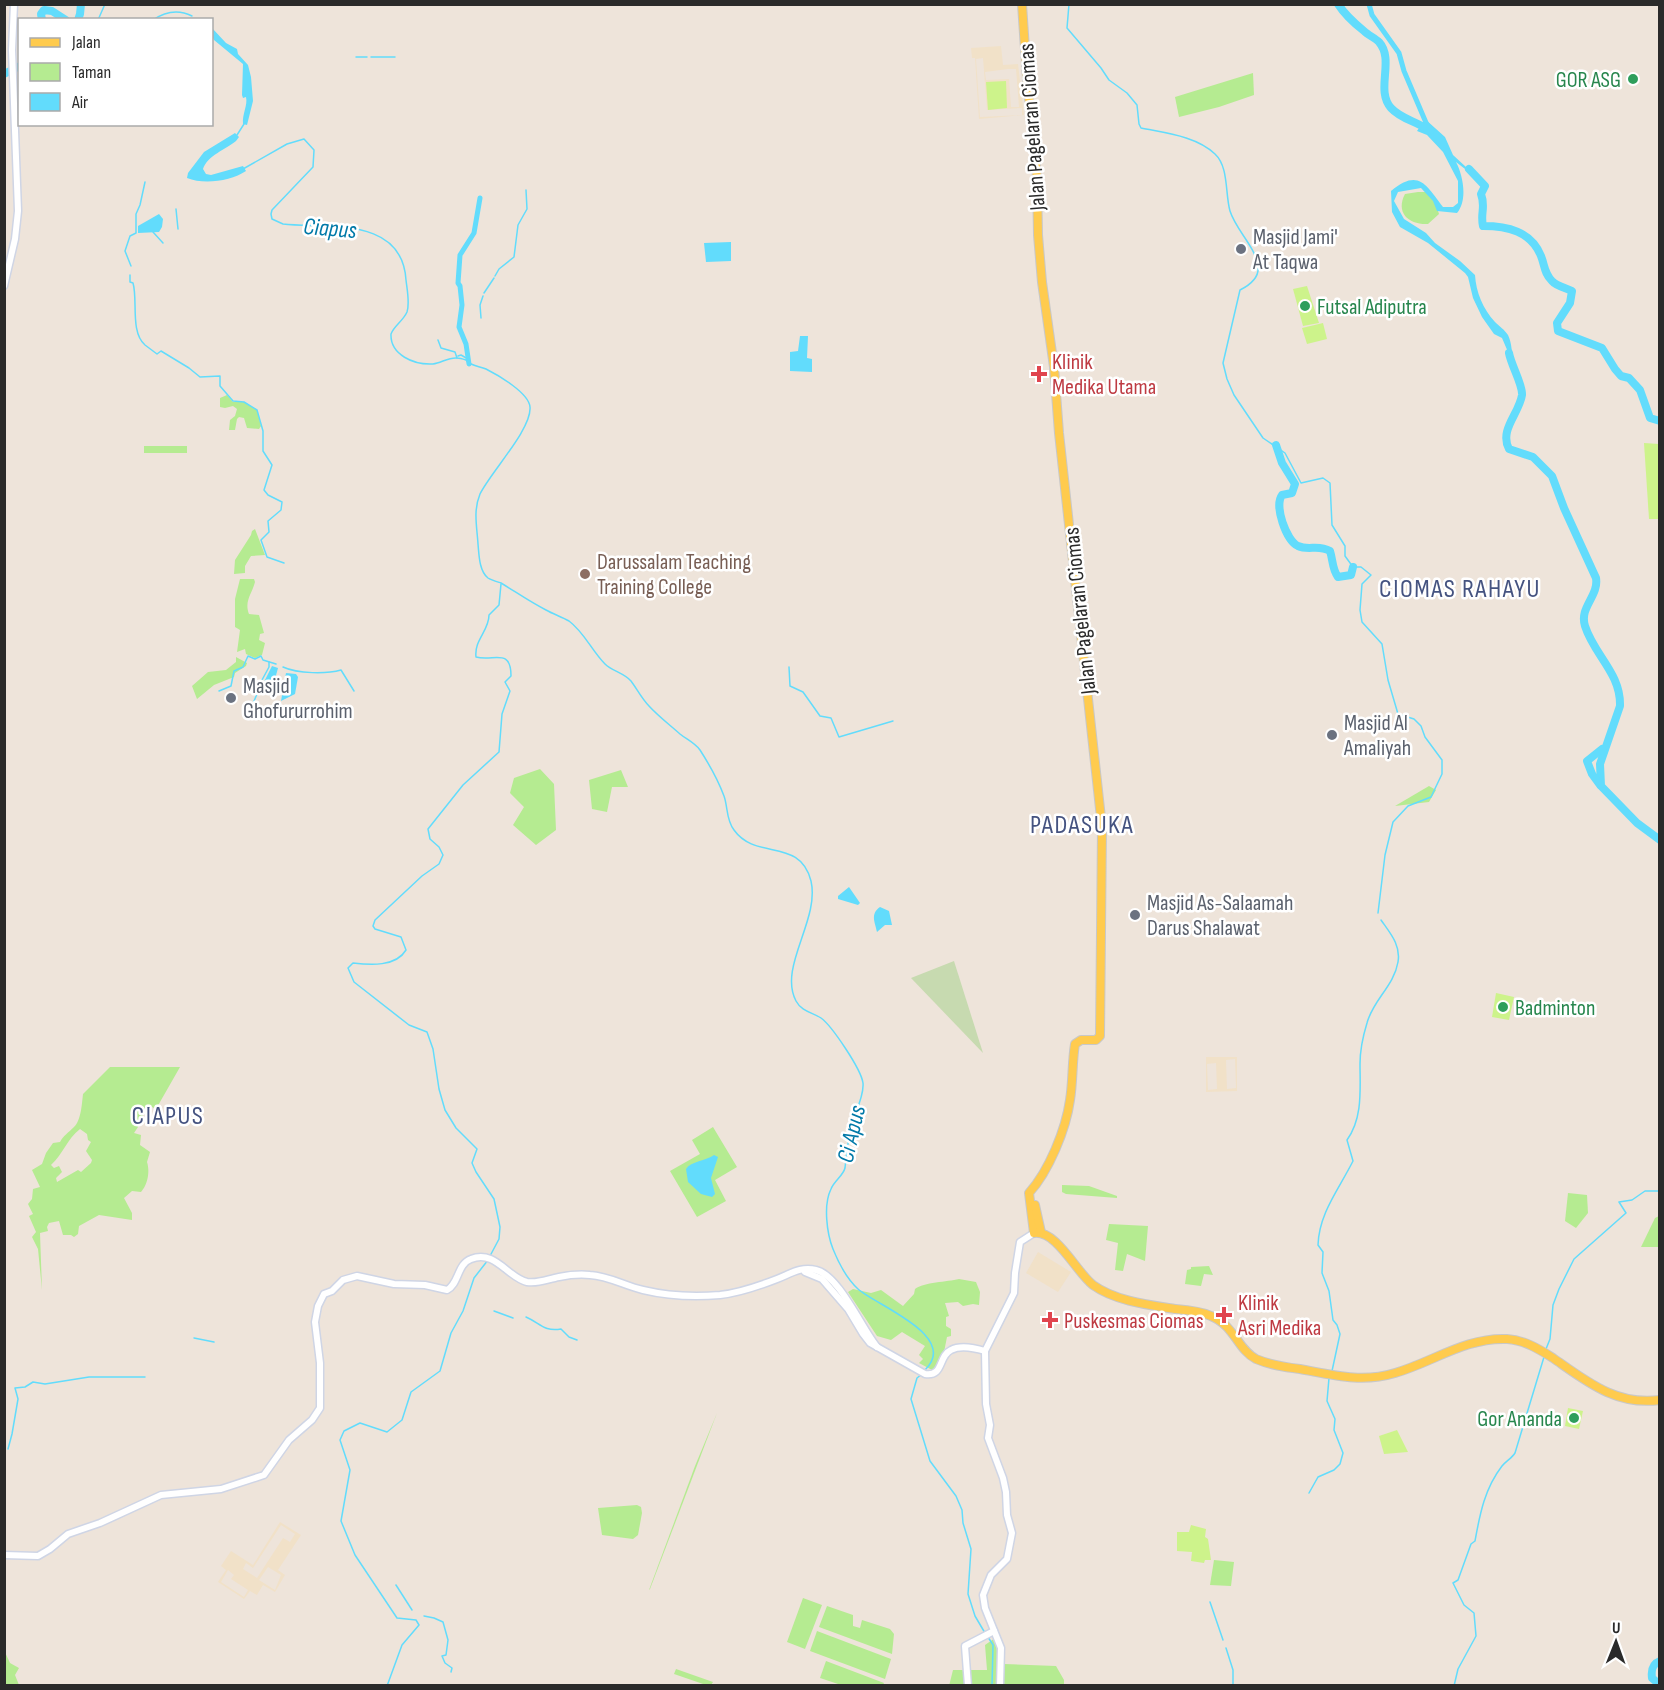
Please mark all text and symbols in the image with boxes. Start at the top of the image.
legend [18,18,213,126]
text: Jalan [71,32,101,53]
street label: Jalan Pagelaran Ciomas [1013,42,1052,213]
text: Taman [72,62,111,83]
place label: GOR ASG [1556,67,1621,94]
marker: GOR ASG [1626,72,1640,86]
text: Air [71,92,88,113]
water label: Ciapus [302,212,358,245]
place label: Masjid Jami' At Taqwa [1252,224,1338,276]
marker: Masjid Jami' At Taqwa [1234,242,1248,256]
place label: Futsal Adiputra [1317,294,1427,321]
marker: Futsal Adiputra [1298,299,1312,313]
place label: Klinik Medika Utama [1052,349,1156,401]
marker: Klinik Medika Utama [1030,365,1048,383]
street label: Jalan Pagelaran Ciomas [1058,526,1103,697]
place label: Darussalam Teaching Training College [597,549,751,601]
marker: Darussalam Teaching Training College [578,567,592,581]
district label: CIOMAS RAHAYU [1379,574,1541,605]
place label: Masjid Ghofururrohim [243,673,353,725]
marker: Masjid Ghofururrohim [224,691,238,705]
place label: Masjid Al Amaliyah [1343,710,1411,762]
marker: Masjid Al Amaliyah [1325,728,1339,742]
district label: PADASUKA [1030,810,1134,841]
place label: Masjid As-Salaamah Darus Shalawat [1147,890,1293,942]
marker: Masjid As-Salaamah Darus Shalawat [1128,908,1142,922]
place label: Badminton [1515,995,1595,1022]
marker: Badminton [1496,1000,1510,1014]
district label: CIAPUS [132,1101,204,1132]
water label: Ci Apus [831,1102,872,1166]
place label: Klinik Asri Medika [1237,1290,1321,1342]
marker: Klinik Asri Medika [1215,1306,1233,1324]
place label: Puskesmas Ciomas [1064,1308,1204,1335]
marker: Puskesmas Ciomas [1041,1311,1059,1329]
place label: Gor Ananda [1477,1406,1562,1433]
marker: Gor Ananda [1567,1411,1581,1425]
north arrow [1586,1612,1646,1672]
text: U [1612,1619,1621,1638]

